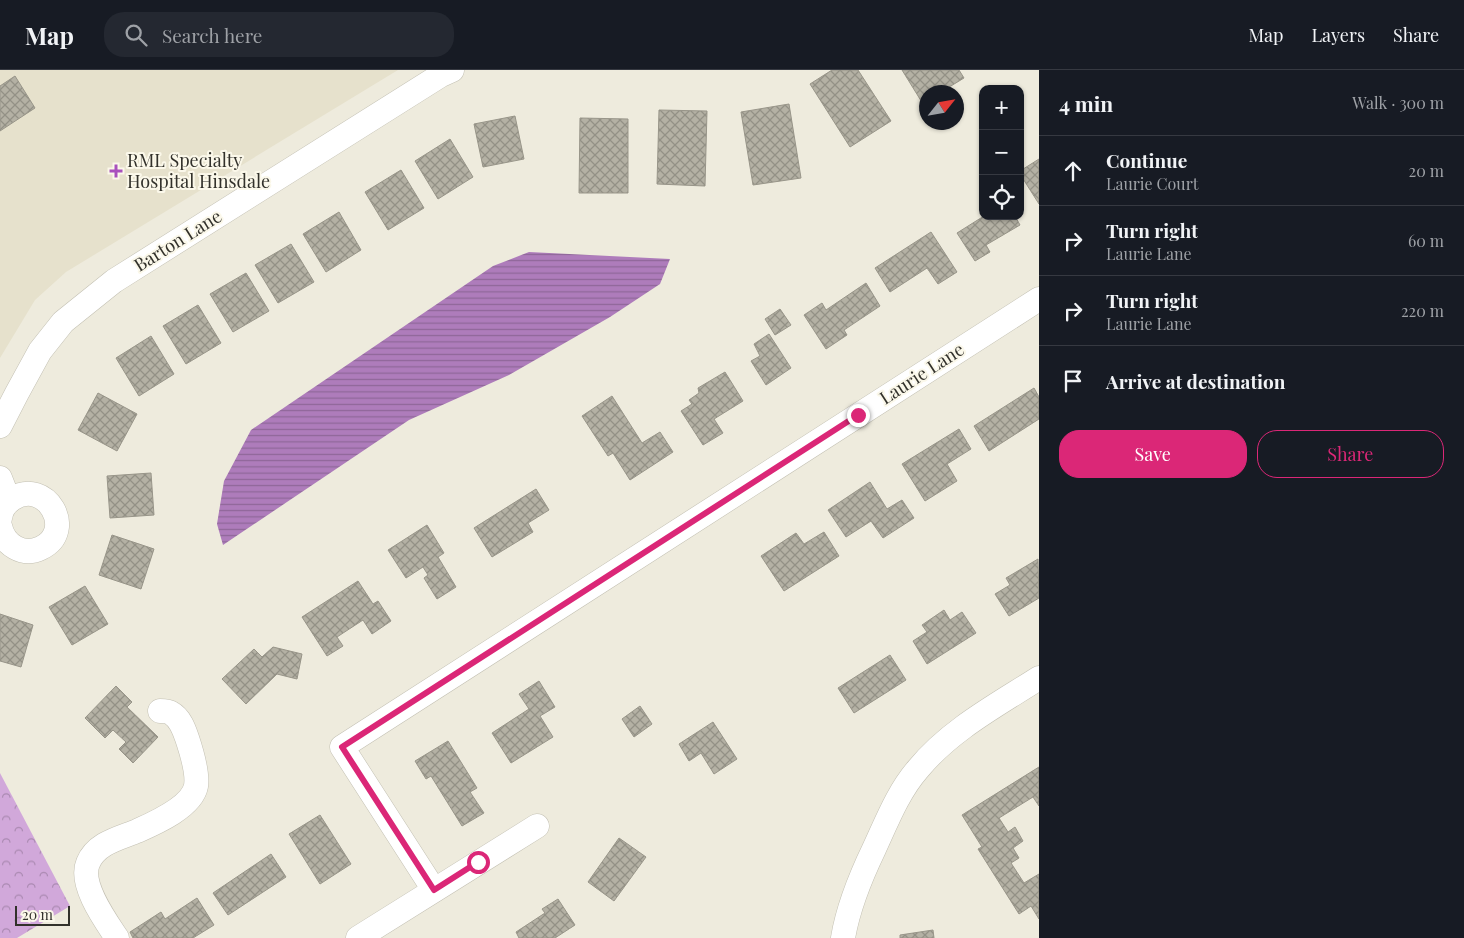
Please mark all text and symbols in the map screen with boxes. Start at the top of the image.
search box [104,12,454,57]
text: Map [25,19,74,51]
icon: search [122,21,150,49]
text: Search here [162,22,262,48]
text: Map [1248,23,1283,47]
text: Layers [1311,23,1365,47]
text: Share [1393,23,1439,47]
north arrow [919,85,964,130]
map controls [979,85,1024,220]
button: + [979,85,1024,130]
text: 4 min [1059,89,1113,117]
text: Walk · 300 m [1352,92,1444,113]
button: − [979,130,1024,175]
text: Continue [1106,147,1187,173]
place label: RML Specialty Hospital Hinsdale [127,148,270,193]
icon: ahead [1059,157,1087,185]
text: 20 m [1409,160,1444,181]
marker: RML Specialty Hospital Hinsdale [109,164,123,178]
text: Laurie Court [1106,173,1198,194]
button: locate [979,175,1024,220]
street label: Barton Lane [129,204,226,277]
text: Turn right [1106,217,1198,243]
icon: right [1059,227,1087,255]
text: 60 m [1408,230,1444,251]
text: Laurie Lane [1106,243,1192,264]
text: Turn right [1106,287,1198,313]
icon: right [1059,297,1087,325]
text: 220 m [1401,300,1444,321]
text: Laurie Lane [1106,313,1192,334]
street label: Laurie Lane [875,337,968,409]
icon: arrive [1059,367,1087,395]
text: Arrive at destination [1106,368,1286,394]
route end [847,404,870,427]
button: Save [1059,430,1247,478]
button: Share [1257,430,1444,478]
route start [467,851,490,874]
scale bar [15,903,70,926]
text: 20 m [22,905,53,924]

